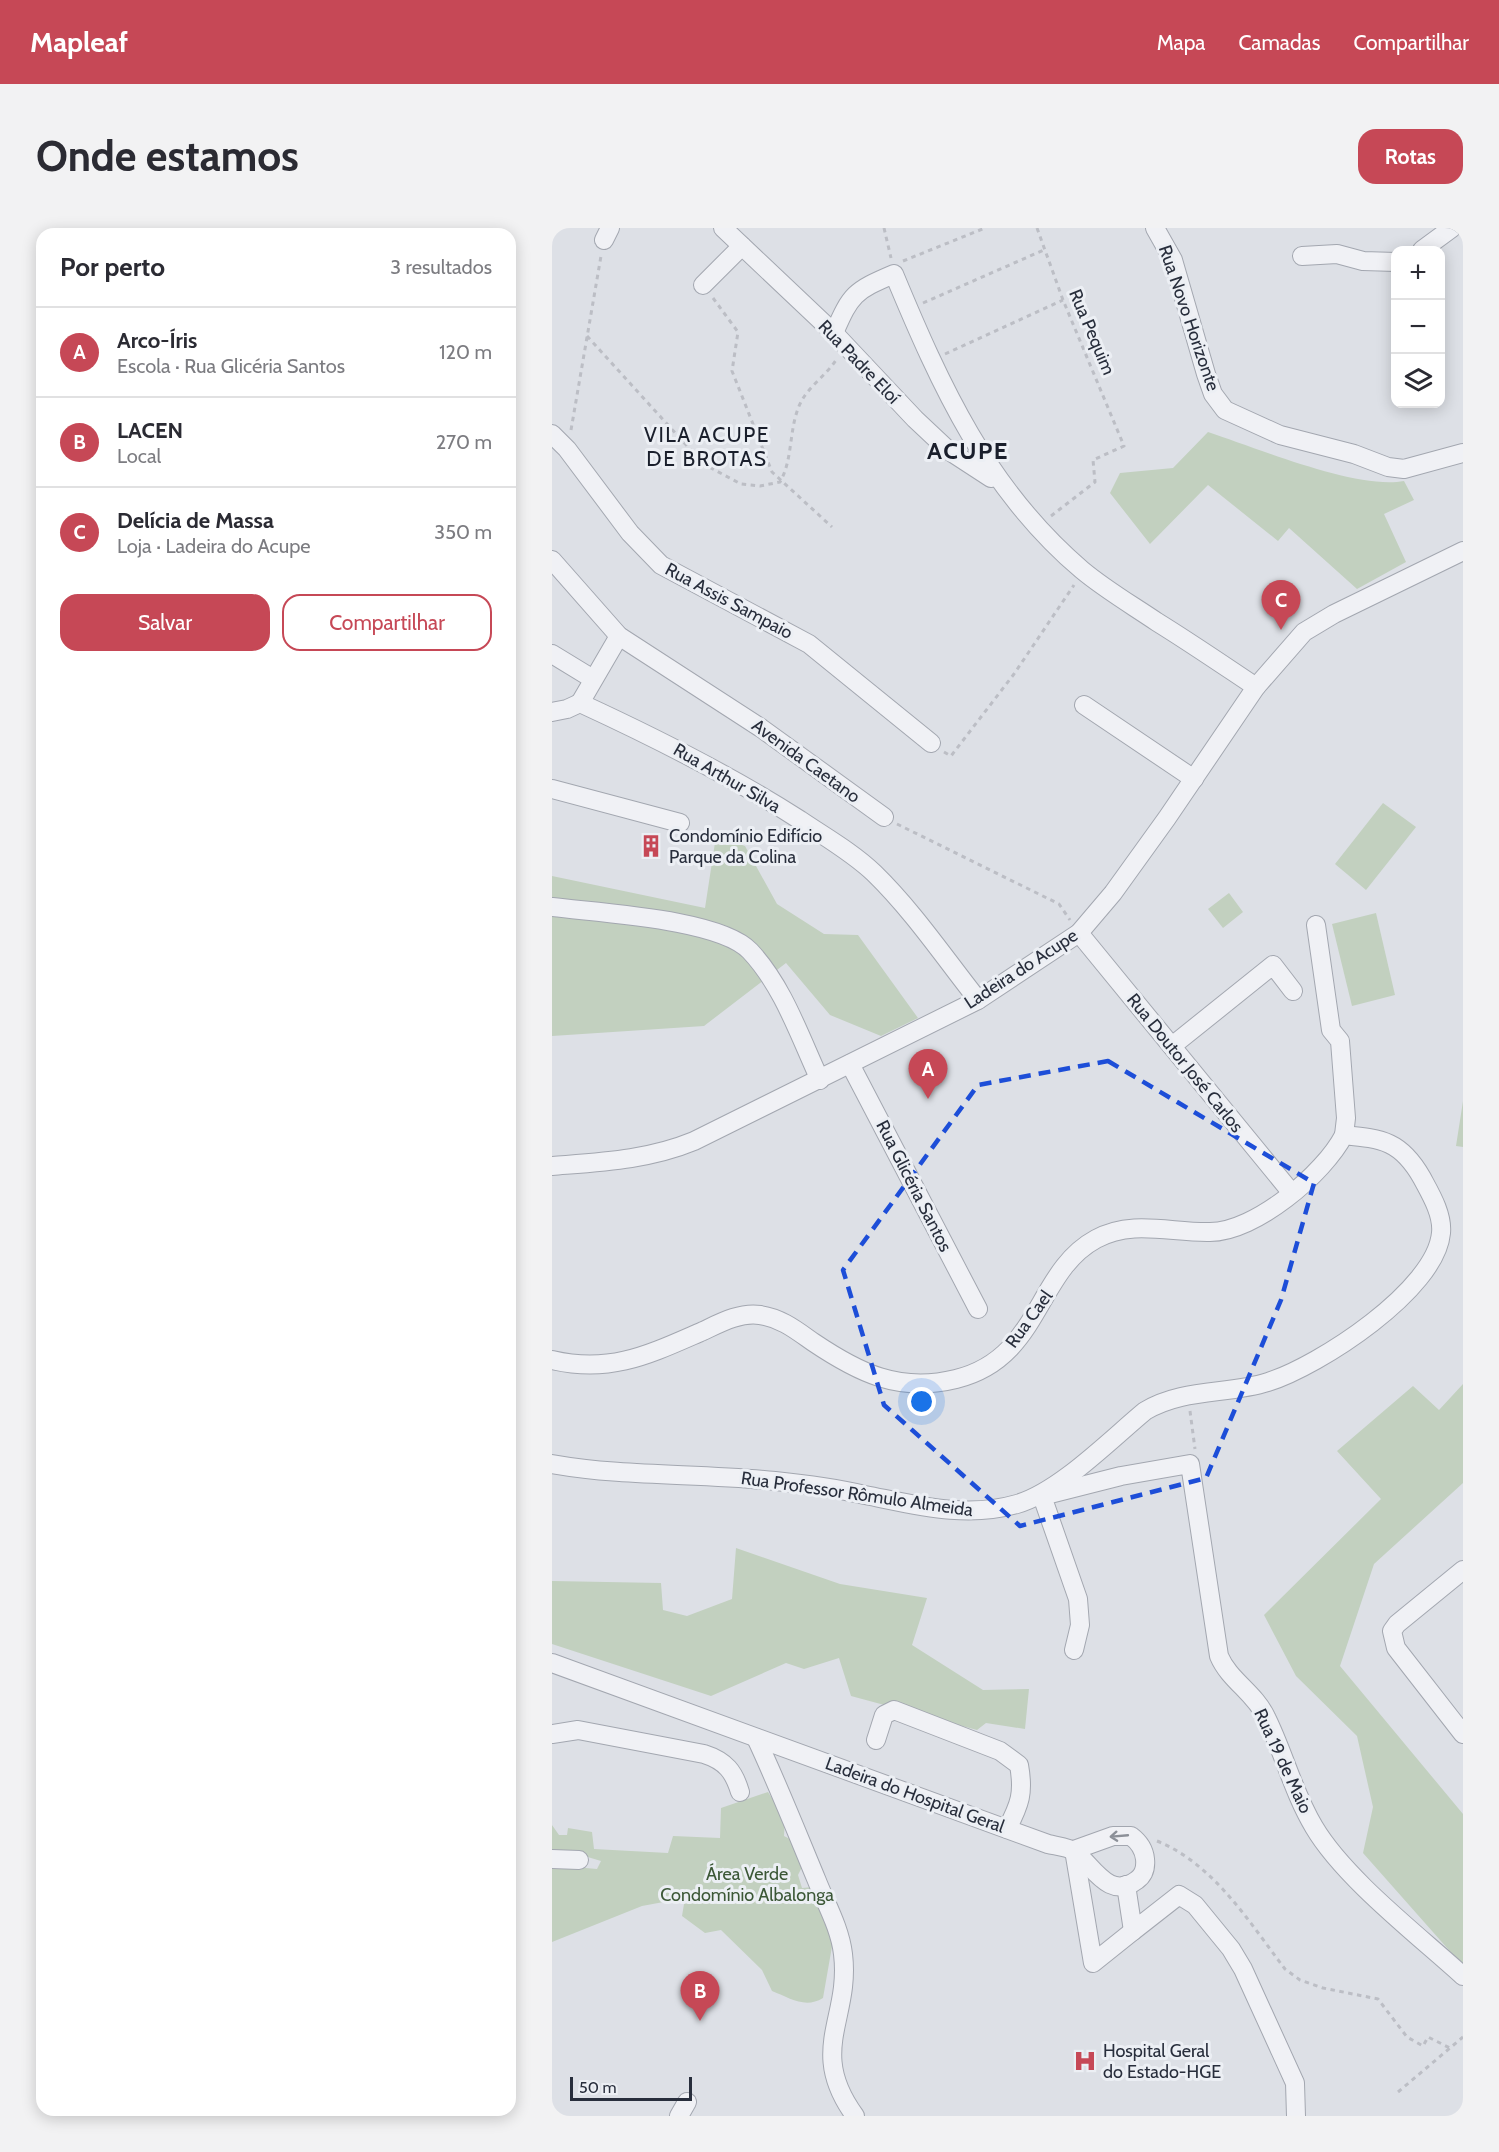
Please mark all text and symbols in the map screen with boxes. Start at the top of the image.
text: Mapleaf [30,25,128,59]
text: Mapa [1157,30,1205,55]
text: Camadas [1238,30,1320,55]
text: Compartilhar [1353,30,1469,55]
button: Rotas [1358,129,1463,184]
text: Onde estamos [36,130,299,182]
street label: Rua Novo Horizonte [1154,242,1224,394]
map controls [1391,246,1445,408]
button: + [1391,246,1445,300]
text: Por perto [60,251,165,283]
text: 3 resultados [390,255,492,279]
street label: Rua Pequim [1064,286,1120,378]
button: − [1391,300,1445,354]
street label: Rua Padre Eloí [814,316,905,409]
text: Arco-Íris [117,327,197,354]
text: A [73,340,86,364]
text: 120 m [439,340,492,364]
text: Escola · Rua Glicéria Santos [117,354,345,378]
button: layers [1391,354,1445,408]
text: LACEN [117,417,183,444]
district label: VILA ACUPE DE BROTAS [644,422,770,471]
text: B [73,430,86,454]
text: 270 m [436,430,492,454]
district label: ACUPE [927,436,1009,465]
text: Local [117,444,161,468]
text: Delícia de Massa [117,507,274,534]
text: C [73,520,86,544]
text: 350 m [434,520,492,544]
text: Loja · Ladeira do Acupe [117,534,311,558]
street label: Rua Assis Sampaio [661,558,797,644]
pin: C [1262,580,1300,630]
button: Salvar [60,594,270,651]
button: Compartilhar [282,594,492,651]
street label: Avenida Caetano [748,714,865,808]
street label: Rua Arthur Silva [669,738,785,818]
place label: Condomínio Edifício Parque da Colina [669,825,822,868]
building icon: Condomínio Edifício Parque da Colina [638,833,664,859]
street label: Ladeira do Acupe [960,924,1082,1014]
street label: Rua Doutor José Carlos [1122,989,1248,1137]
pin: A [908,1050,947,1099]
street label: Rua Glicéria Santos [871,1117,957,1255]
street label: Rua Cael [1001,1285,1058,1352]
your location [907,1387,936,1416]
street label: Rua Professor Rômulo Almeida [740,1467,975,1521]
street label: Rua 19 de Maio [1249,1705,1317,1817]
street label: Ladeira do Hospital Geral [822,1752,1008,1838]
one-way arrow [1110,1831,1130,1842]
park label: Área Verde Condomínio Albalonga [660,1863,834,1906]
pin: B [680,1972,720,2021]
place label: Hospital Geral do Estado-HGE [1103,2040,1221,2083]
hospital icon: Hospital Geral do Estado-HGE [1072,2048,1098,2074]
scale bar [570,2074,692,2102]
text: 50 m [579,2078,616,2097]

